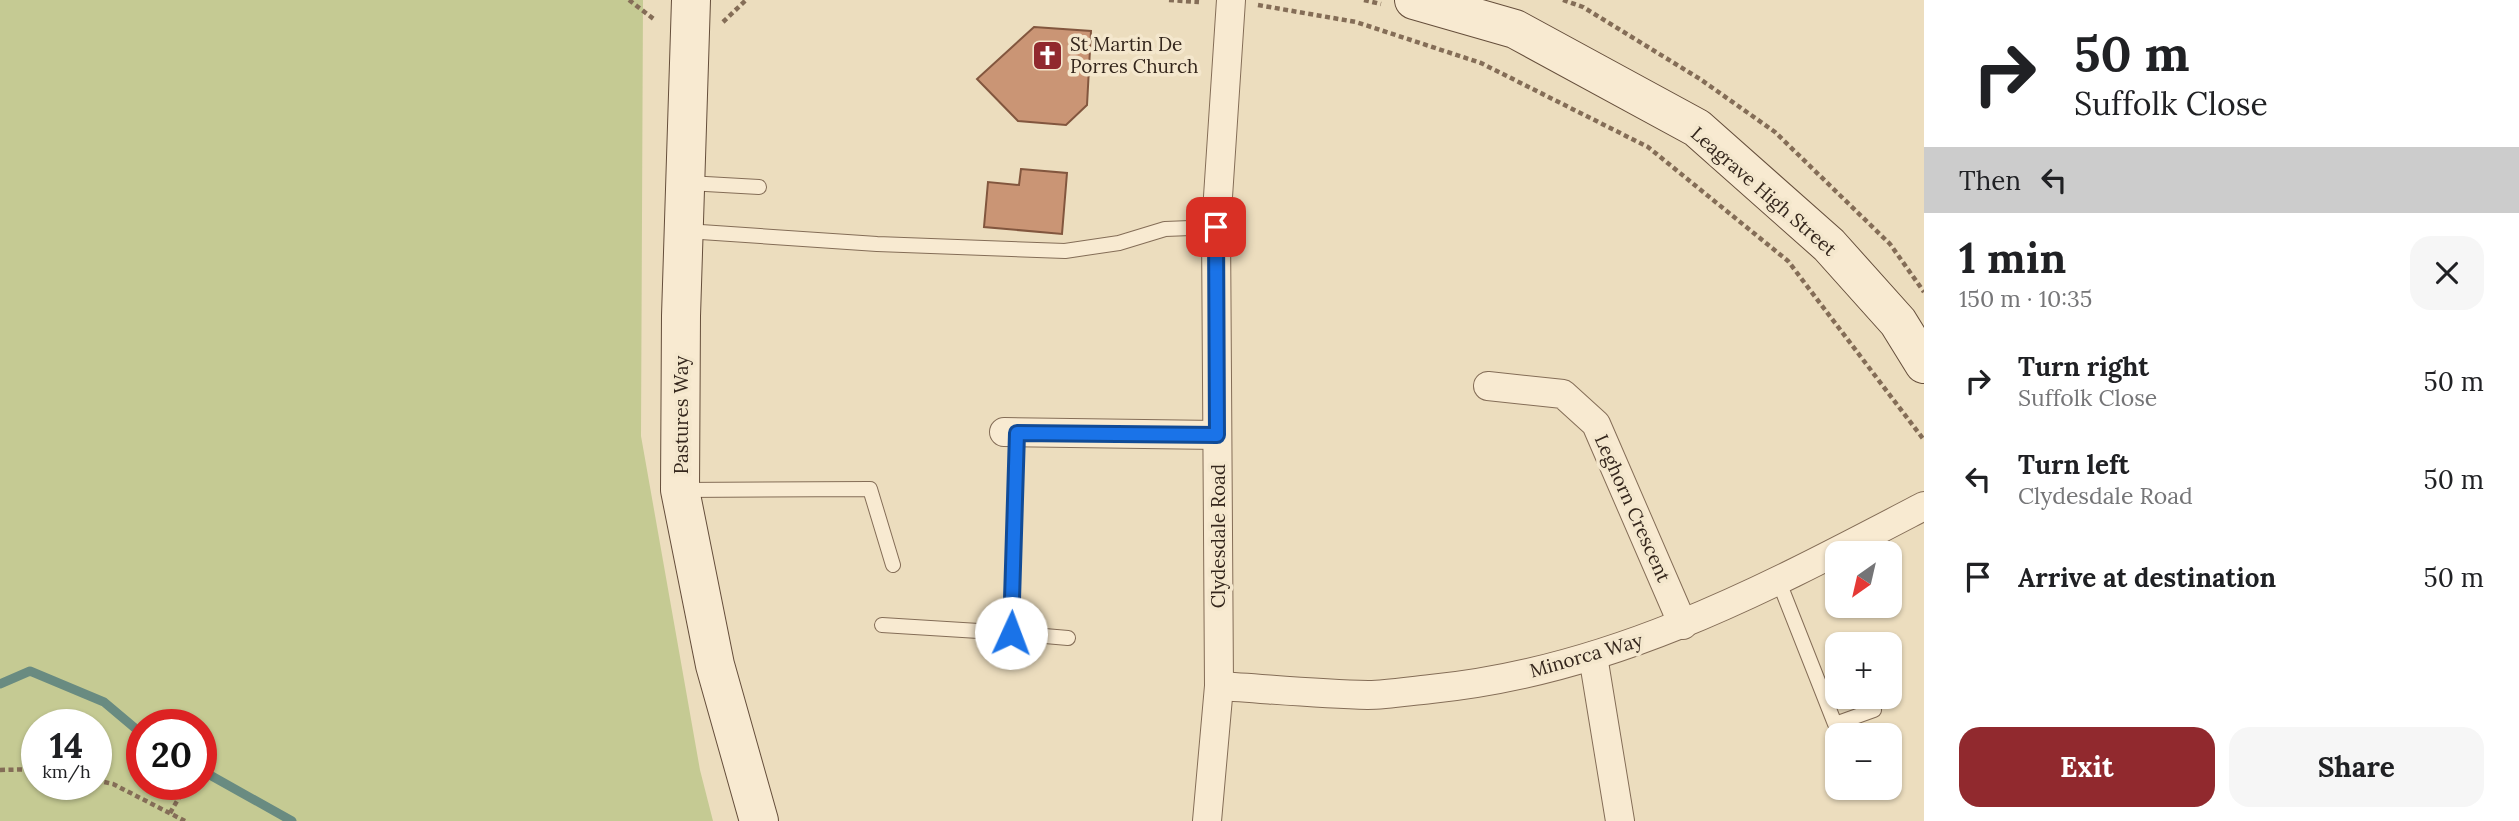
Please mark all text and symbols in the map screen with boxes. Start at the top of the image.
text: 50 m [2074,22,2190,84]
icon: right [1959,28,2050,119]
place label: St Martin De Porres Church [1070,32,1198,78]
church icon: St Martin De Porres Church [1030,38,1064,72]
text: Suffolk Close [2074,83,2268,124]
street label: Leagrave High Street [1686,121,1842,261]
icon: left [2035,161,2073,199]
text: Then [1959,164,2021,197]
pin [1186,197,1246,257]
icon: arrive [1197,208,1235,246]
text: 1 min [1959,231,2066,285]
button: close [2410,236,2484,310]
text: 150 m · 10:35 [1959,284,2092,313]
text: Turn right [2018,350,2149,383]
street label: Pastures Way [669,356,693,474]
icon: right [1959,362,1997,400]
text: 50 m [2424,365,2484,398]
text: Suffolk Close [2018,383,2157,412]
street label: Leghorn Crescent [1590,430,1677,586]
text: Turn left [2018,448,2129,481]
icon: left [1959,460,1997,498]
text: 50 m [2424,463,2484,496]
street label: Clydesdale Road [1206,464,1230,608]
text: Clydesdale Road [2018,481,2193,510]
north arrow [1825,541,1902,618]
map controls [1825,541,1902,800]
icon: arrive [1959,558,1997,596]
text: Arrive at destination [2018,561,2276,594]
text: 50 m [2424,561,2484,594]
position arrow [974,596,1048,670]
street label: Minorca Way [1527,627,1645,683]
button: + [1825,632,1902,709]
speed limit sign: 20 [126,709,217,800]
text: 14 [50,723,83,768]
button: − [1825,723,1902,800]
button: Exit [1959,727,2215,807]
button: Share [2229,727,2484,807]
text: km/h [42,760,91,783]

